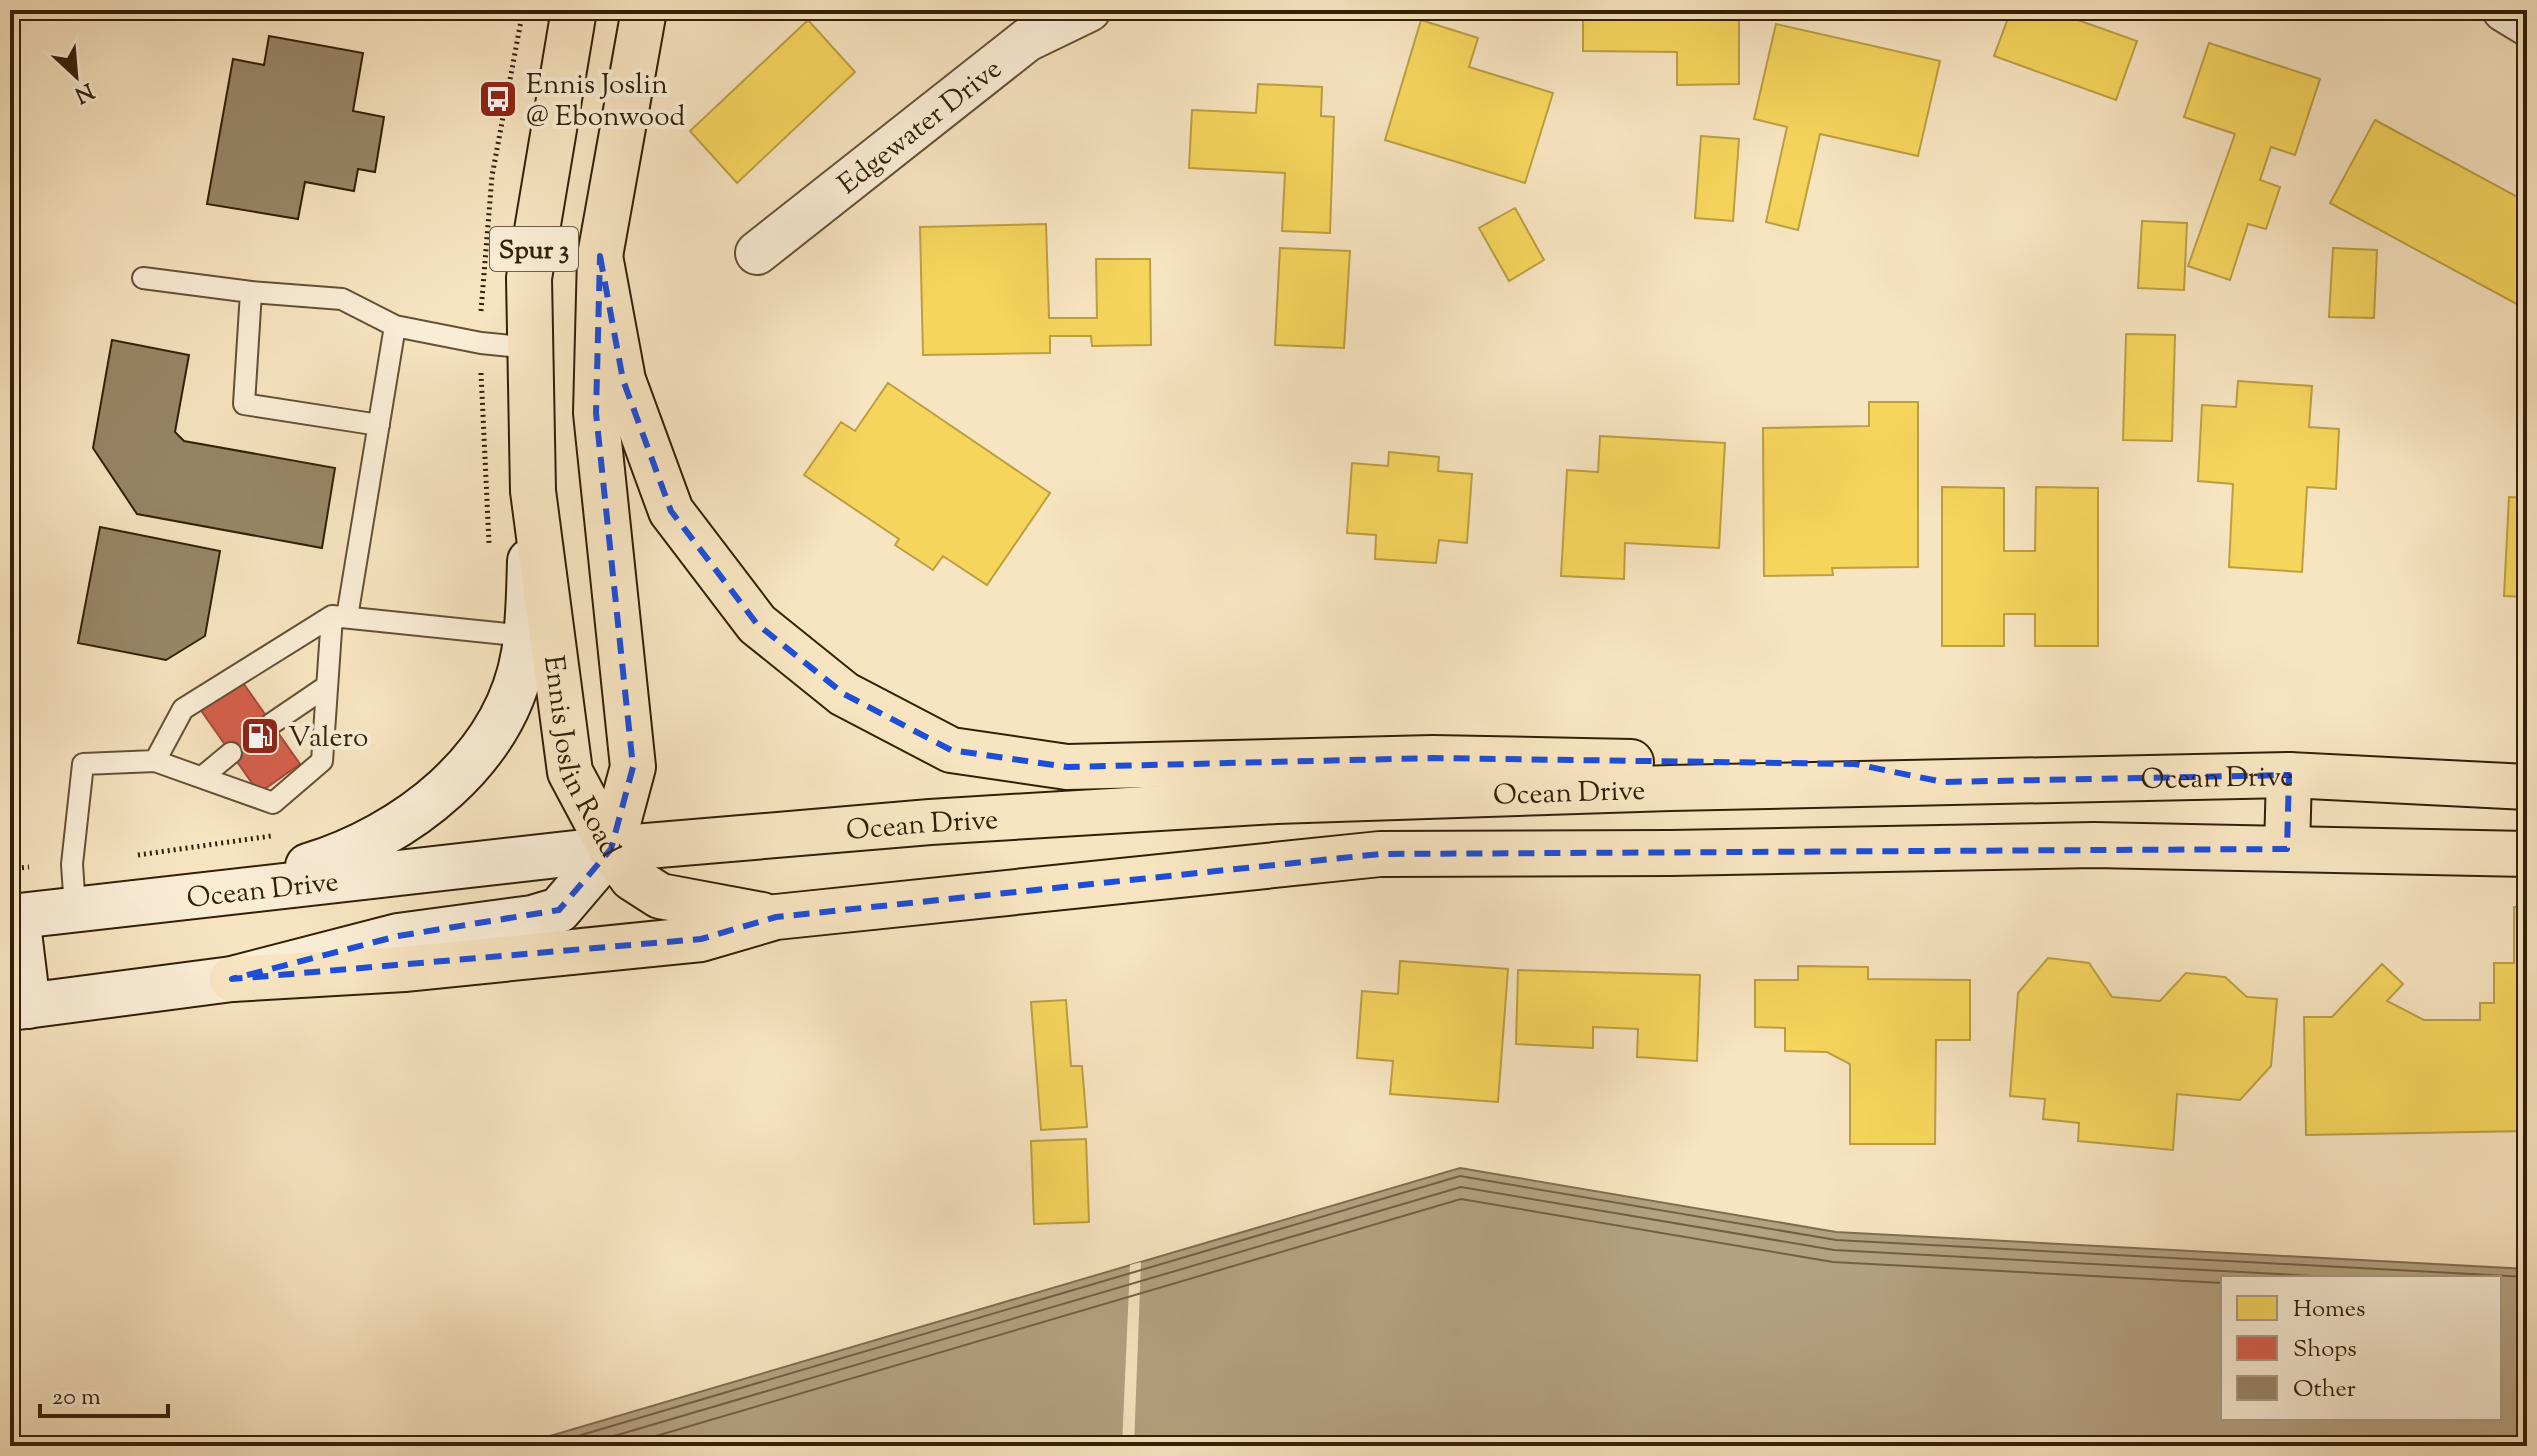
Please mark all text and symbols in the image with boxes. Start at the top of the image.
north arrow [36,36,116,116]
street label: Edgewater Drive [830,51,1011,205]
place label: Ennis Joslin @ Ebonwood [526,66,685,138]
text: N [68,73,98,110]
bus stop icon: Ennis Joslin @ Ebonwood [477,78,519,120]
road number: Spur 3 [490,227,578,271]
street label: Ennis Joslin Road [532,653,629,865]
fuel station icon: Valero [239,715,281,757]
place label: Valero [288,719,368,759]
street label: Ocean Drive [2140,758,2294,801]
street label: Ocean Drive [1492,772,1646,817]
street label: Ocean Drive [844,801,999,852]
street label: Ocean Drive [185,863,341,920]
legend [2221,1276,2501,1420]
text: Homes [2293,1293,2365,1327]
text: Shops [2293,1333,2357,1367]
scale bar [40,1368,168,1418]
text: Other [2293,1373,2356,1407]
text: 20 m [52,1381,101,1415]

